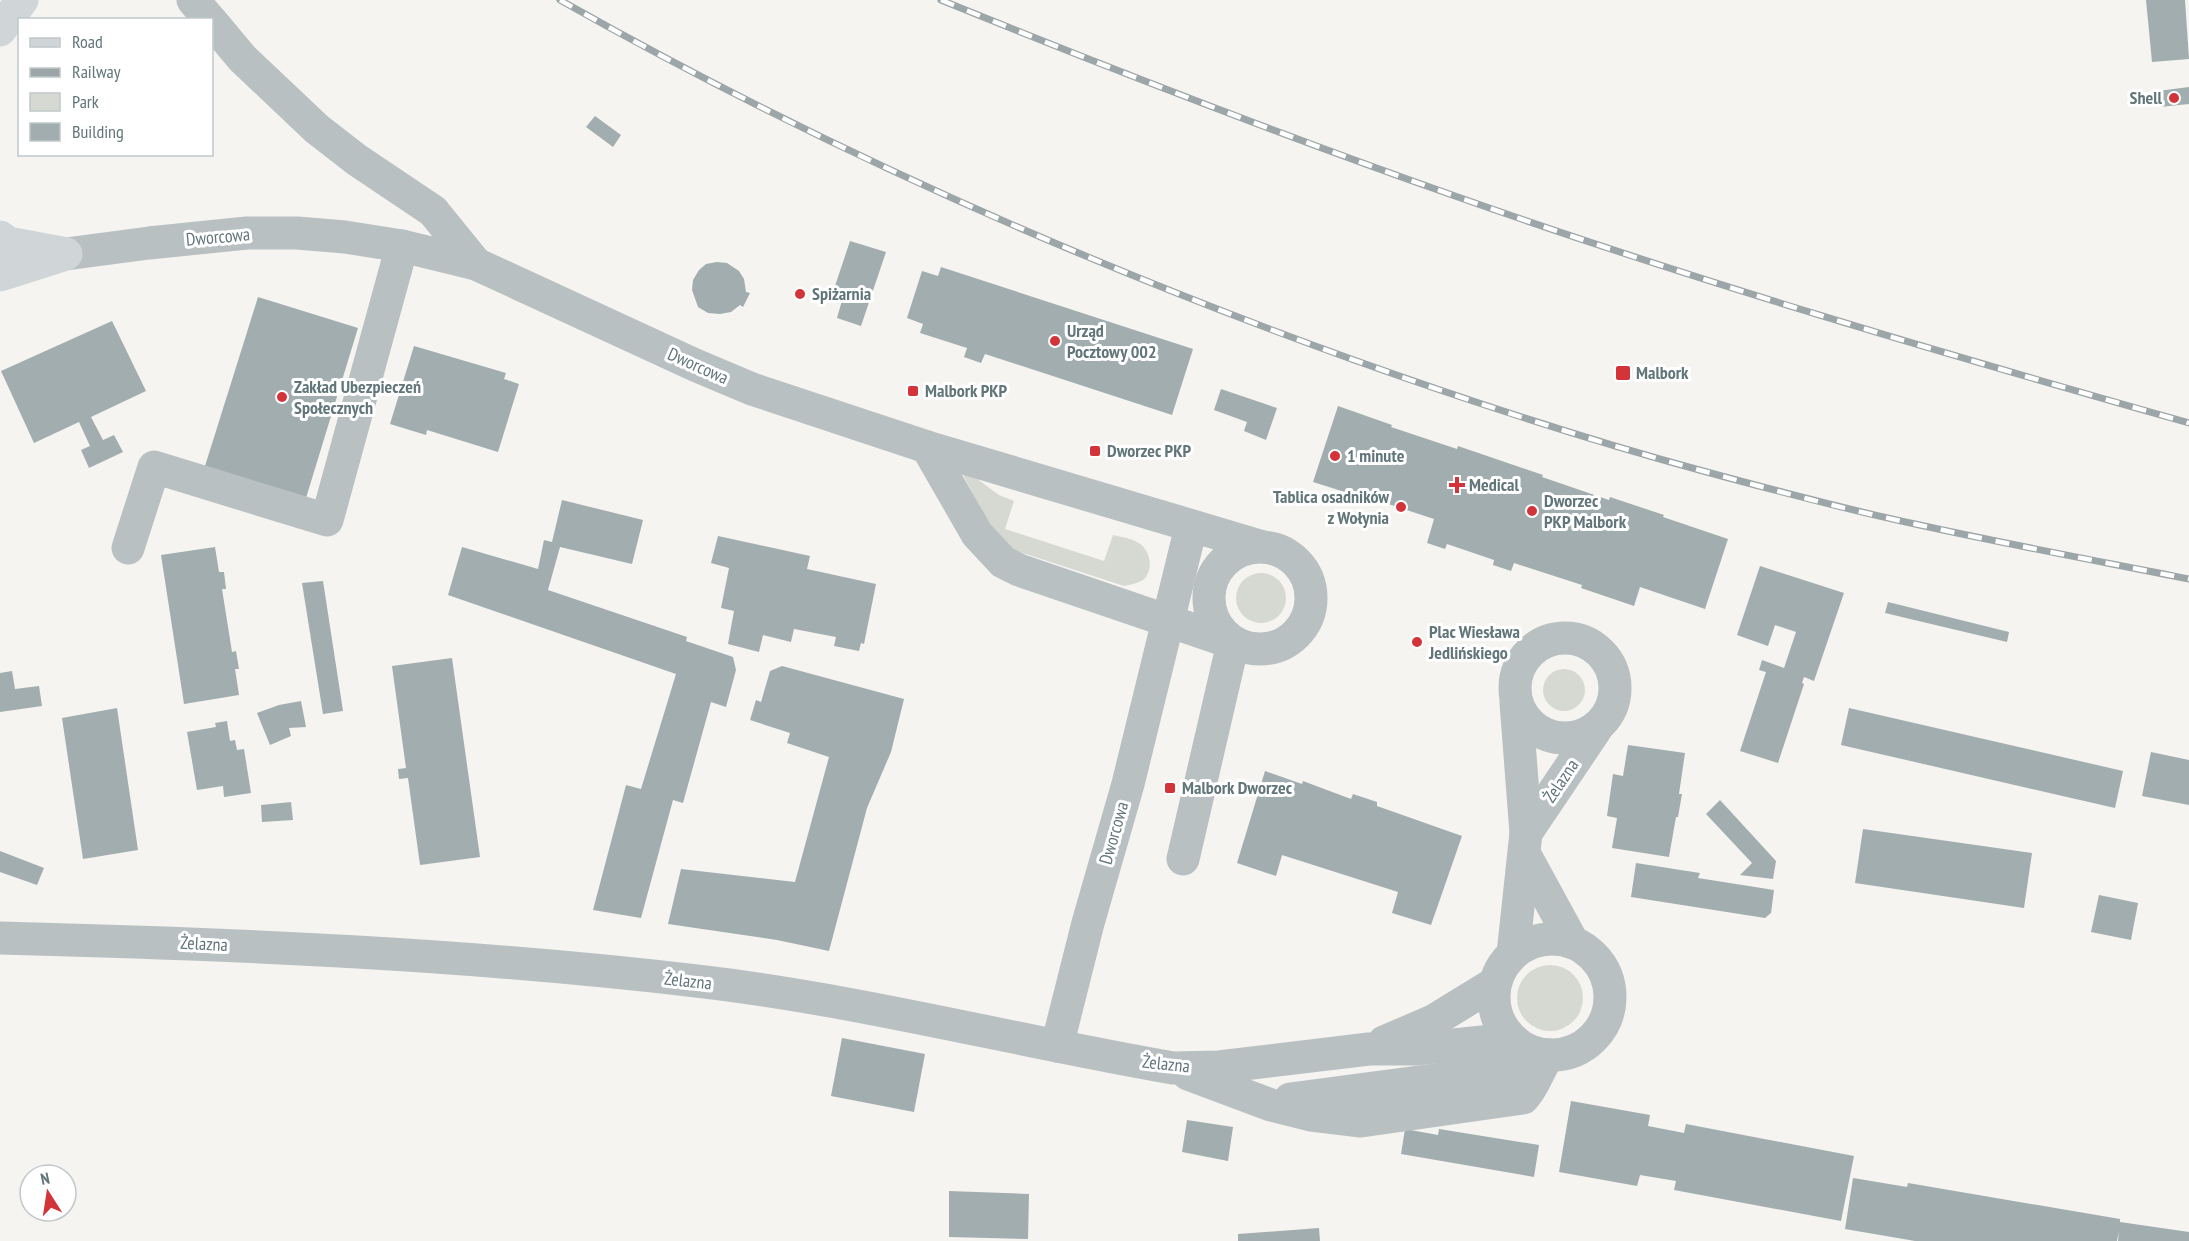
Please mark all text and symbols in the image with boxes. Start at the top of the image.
legend [18,18,213,156]
text: Road [72,30,103,53]
text: Railway [72,60,121,83]
place label: Shell [2130,86,2163,109]
text: Park [72,90,99,113]
marker: Shell [2167,91,2181,105]
text: Building [72,120,124,143]
street label: Dworcowa [185,222,251,251]
place label: Spiżarnia [812,282,871,305]
marker: Spiżarnia [793,287,807,301]
place label: Urząd Pocztowy 002 [1067,319,1157,363]
marker: Urząd Pocztowy 002 [1048,334,1062,348]
street label: Dworcowa [664,342,732,389]
place label: Malbork [1636,361,1689,384]
marker: Malbork [1614,364,1632,382]
place label: Zakład Ubezpieczeń Społecznych [294,375,421,419]
place label: Malbork PKP [925,379,1008,402]
marker: Malbork PKP [906,384,920,398]
marker: Zakład Ubezpieczeń Społecznych [275,390,289,404]
place label: Dworzec PKP [1107,439,1192,462]
marker: Dworzec PKP [1088,444,1102,458]
place label: 1 minute [1347,444,1405,467]
marker: 1 minute [1328,449,1342,463]
place label: Medical [1469,473,1519,496]
marker: Medical [1450,478,1464,492]
place label: Tablica osadników z Wołynia [1273,485,1389,529]
place label: Dworzec PKP Malbork [1544,489,1627,533]
marker: Tablica osadników z Wołynia [1394,500,1408,514]
marker: Dworzec PKP Malbork [1525,504,1539,518]
place label: Plac Wiesława Jedlińskiego [1428,620,1520,664]
marker: Plac Wiesława Jedlińskiego [1410,635,1424,649]
street label: Żelazna [1538,755,1583,807]
place label: Malbork Dworzec [1182,776,1293,799]
marker: Malbork Dworzec [1163,781,1177,795]
street label: Dworcowa [1094,799,1133,867]
street label: Żelazna [180,931,228,956]
street label: Żelazna [663,967,713,994]
street label: Żelazna [1141,1050,1191,1077]
north arrow [18,1163,78,1223]
text: N [39,1168,51,1189]

